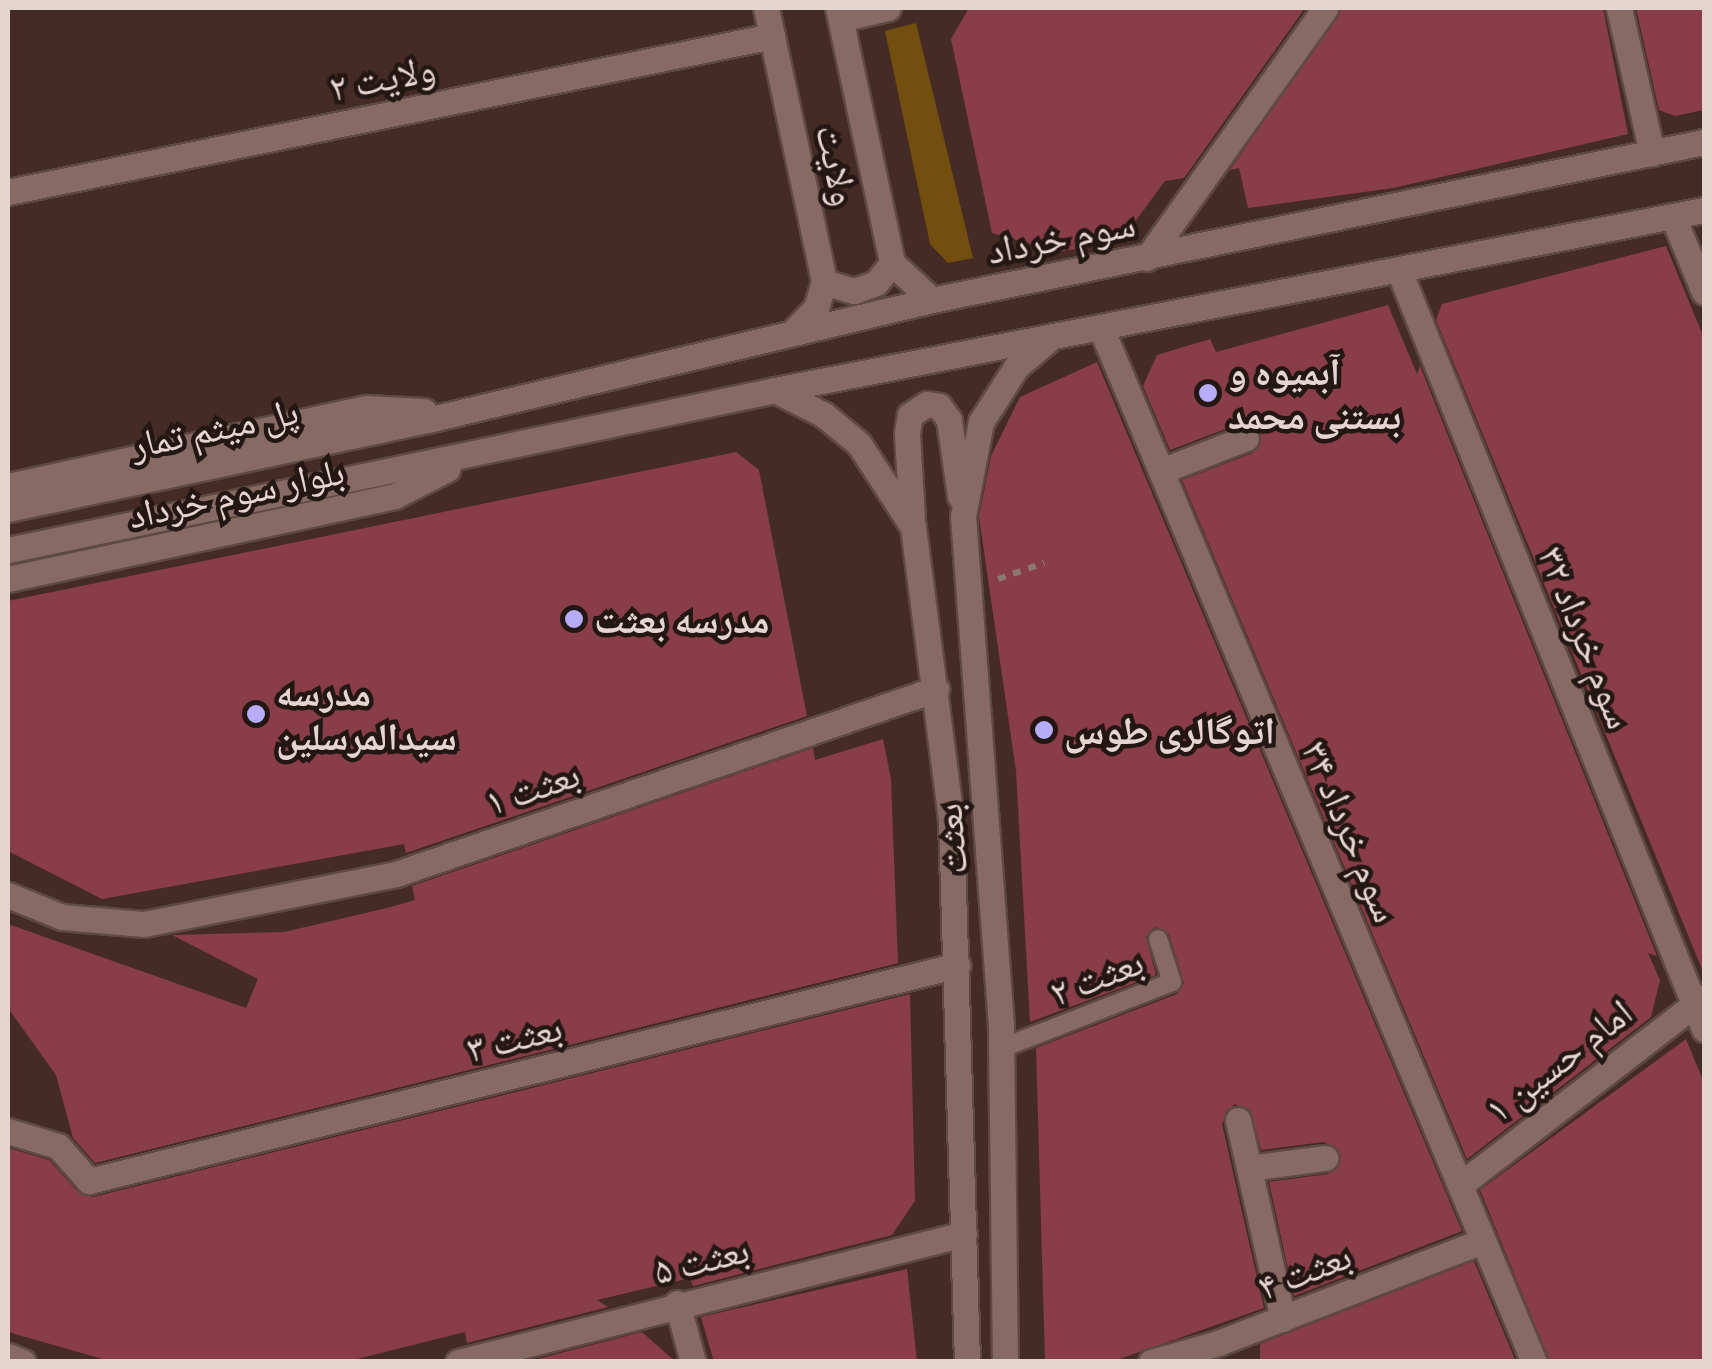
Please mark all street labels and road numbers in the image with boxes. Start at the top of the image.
street label: ولایت ۲ [325,44,439,110]
street label: ولایت [807,120,869,210]
street label: سوم خرداد [983,199,1139,273]
street label: پل میثم تمار [126,387,302,467]
street label: بلوار سوم خرداد [124,447,348,537]
street label: سوم خرداد ۳۲ [1530,539,1644,735]
street label: سوم خرداد ۳۴ [1293,734,1411,928]
street label: بعثت ۱ [479,750,585,824]
street label: بعثت [924,802,976,876]
street label: بعثت ۲ [1043,937,1149,1015]
street label: امام حسین ۱ [1475,989,1641,1131]
street label: بعثت ۳ [462,1003,566,1071]
street label: بعثت ۵ [649,1225,753,1293]
street label: بعثت ۴ [1251,1231,1357,1309]

